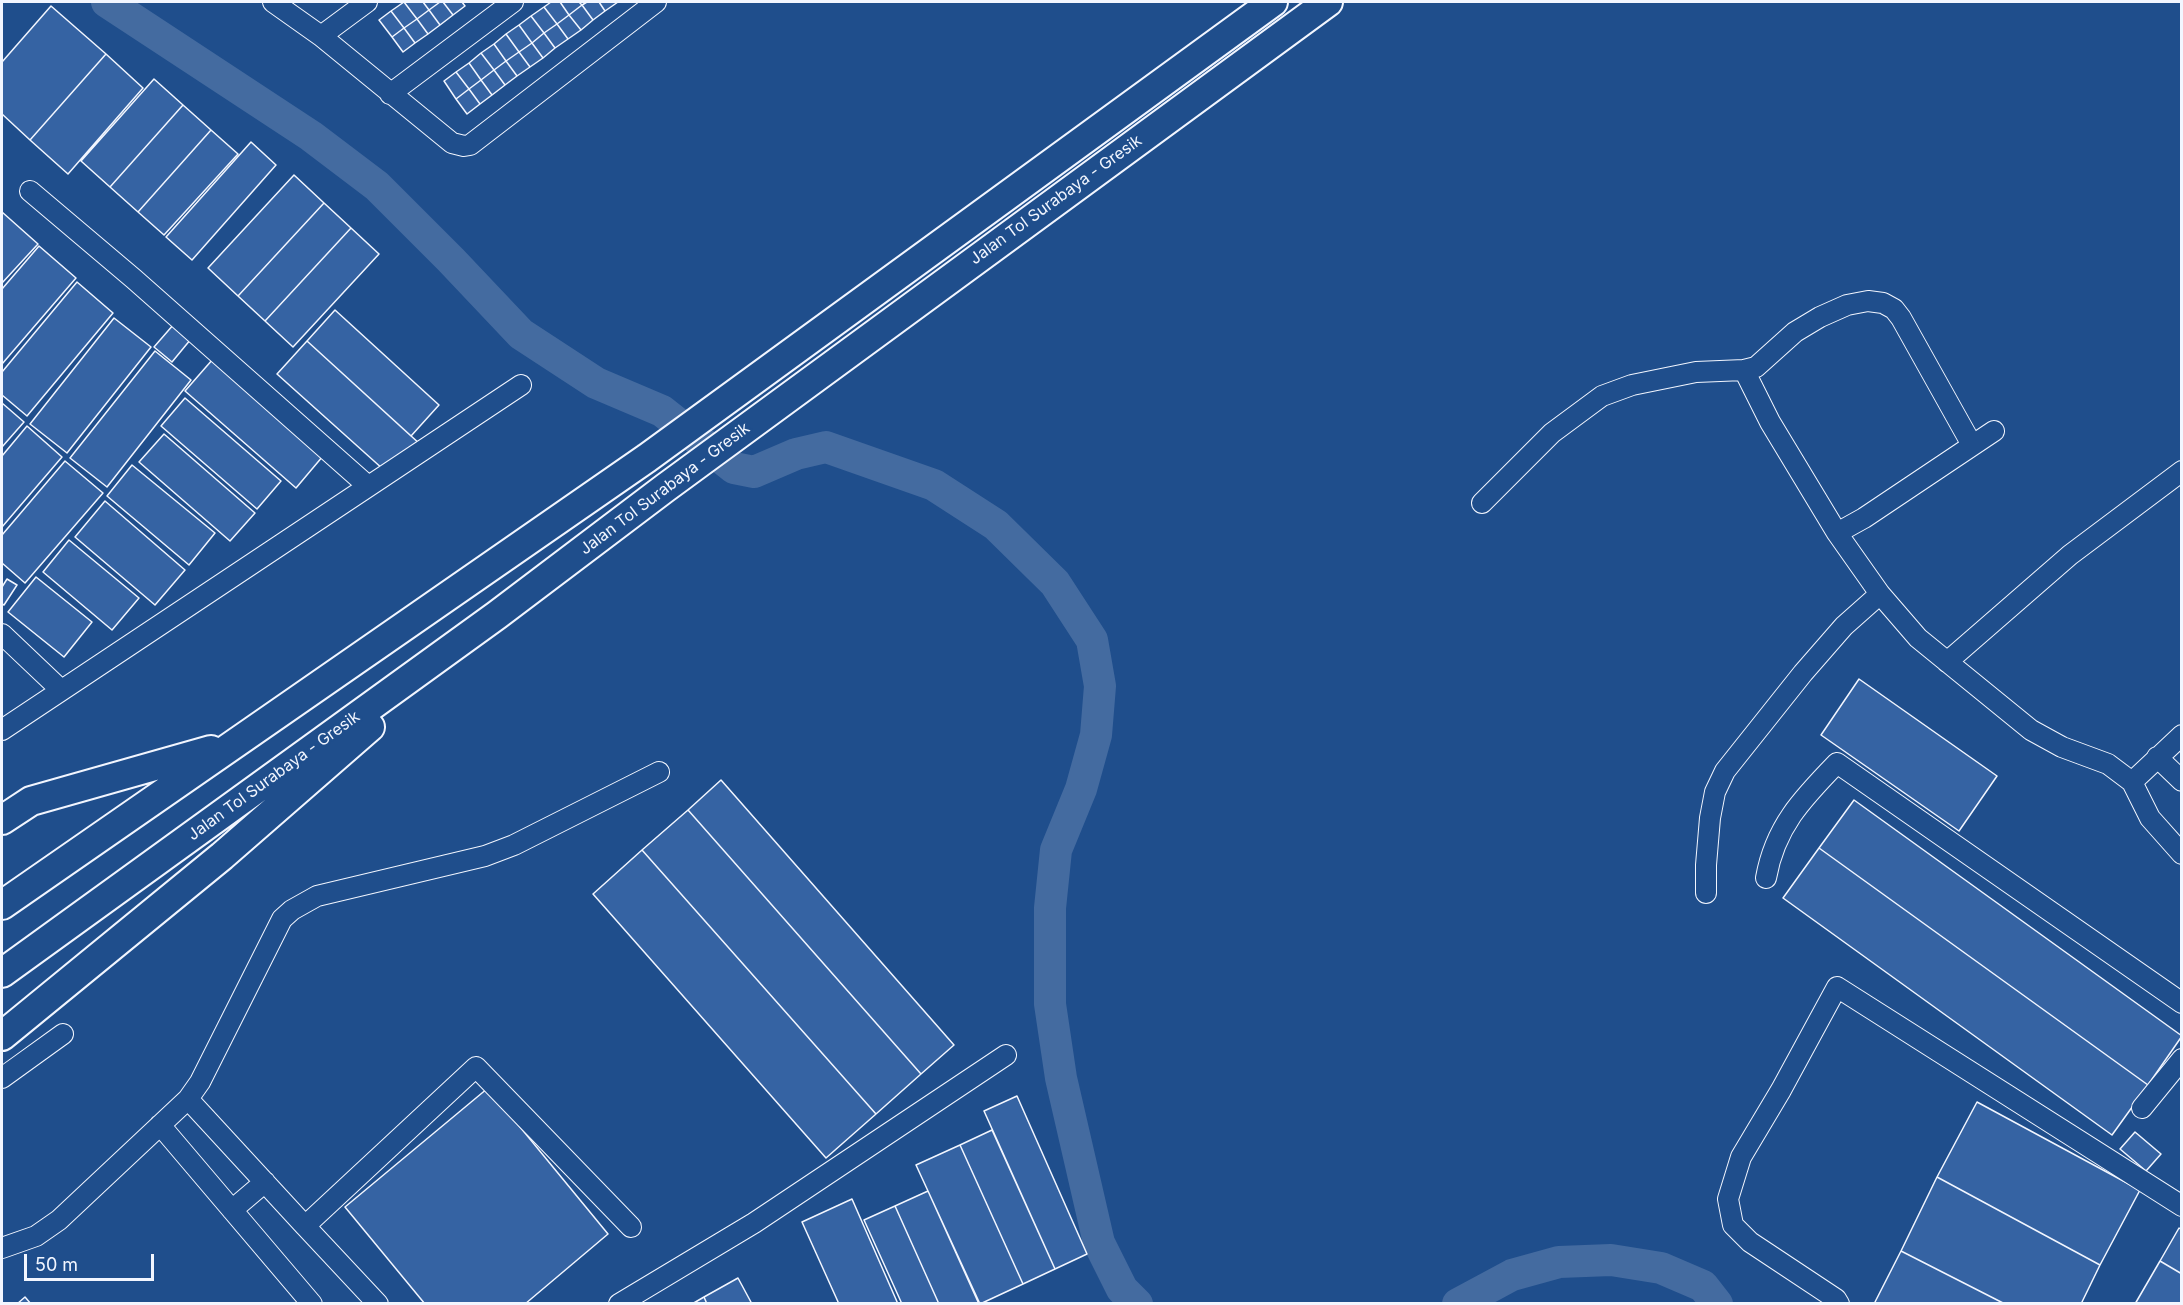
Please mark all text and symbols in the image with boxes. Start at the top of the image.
street label: Jalan Tol Surabaya - Gresik [966,131,1146,269]
street label: Jalan Tol Surabaya - Gresik [576,419,754,559]
street label: Jalan Tol Surabaya - Gresik [184,707,364,845]
scale bar [27,1242,158,1280]
text: 50 m [35,1254,78,1275]

